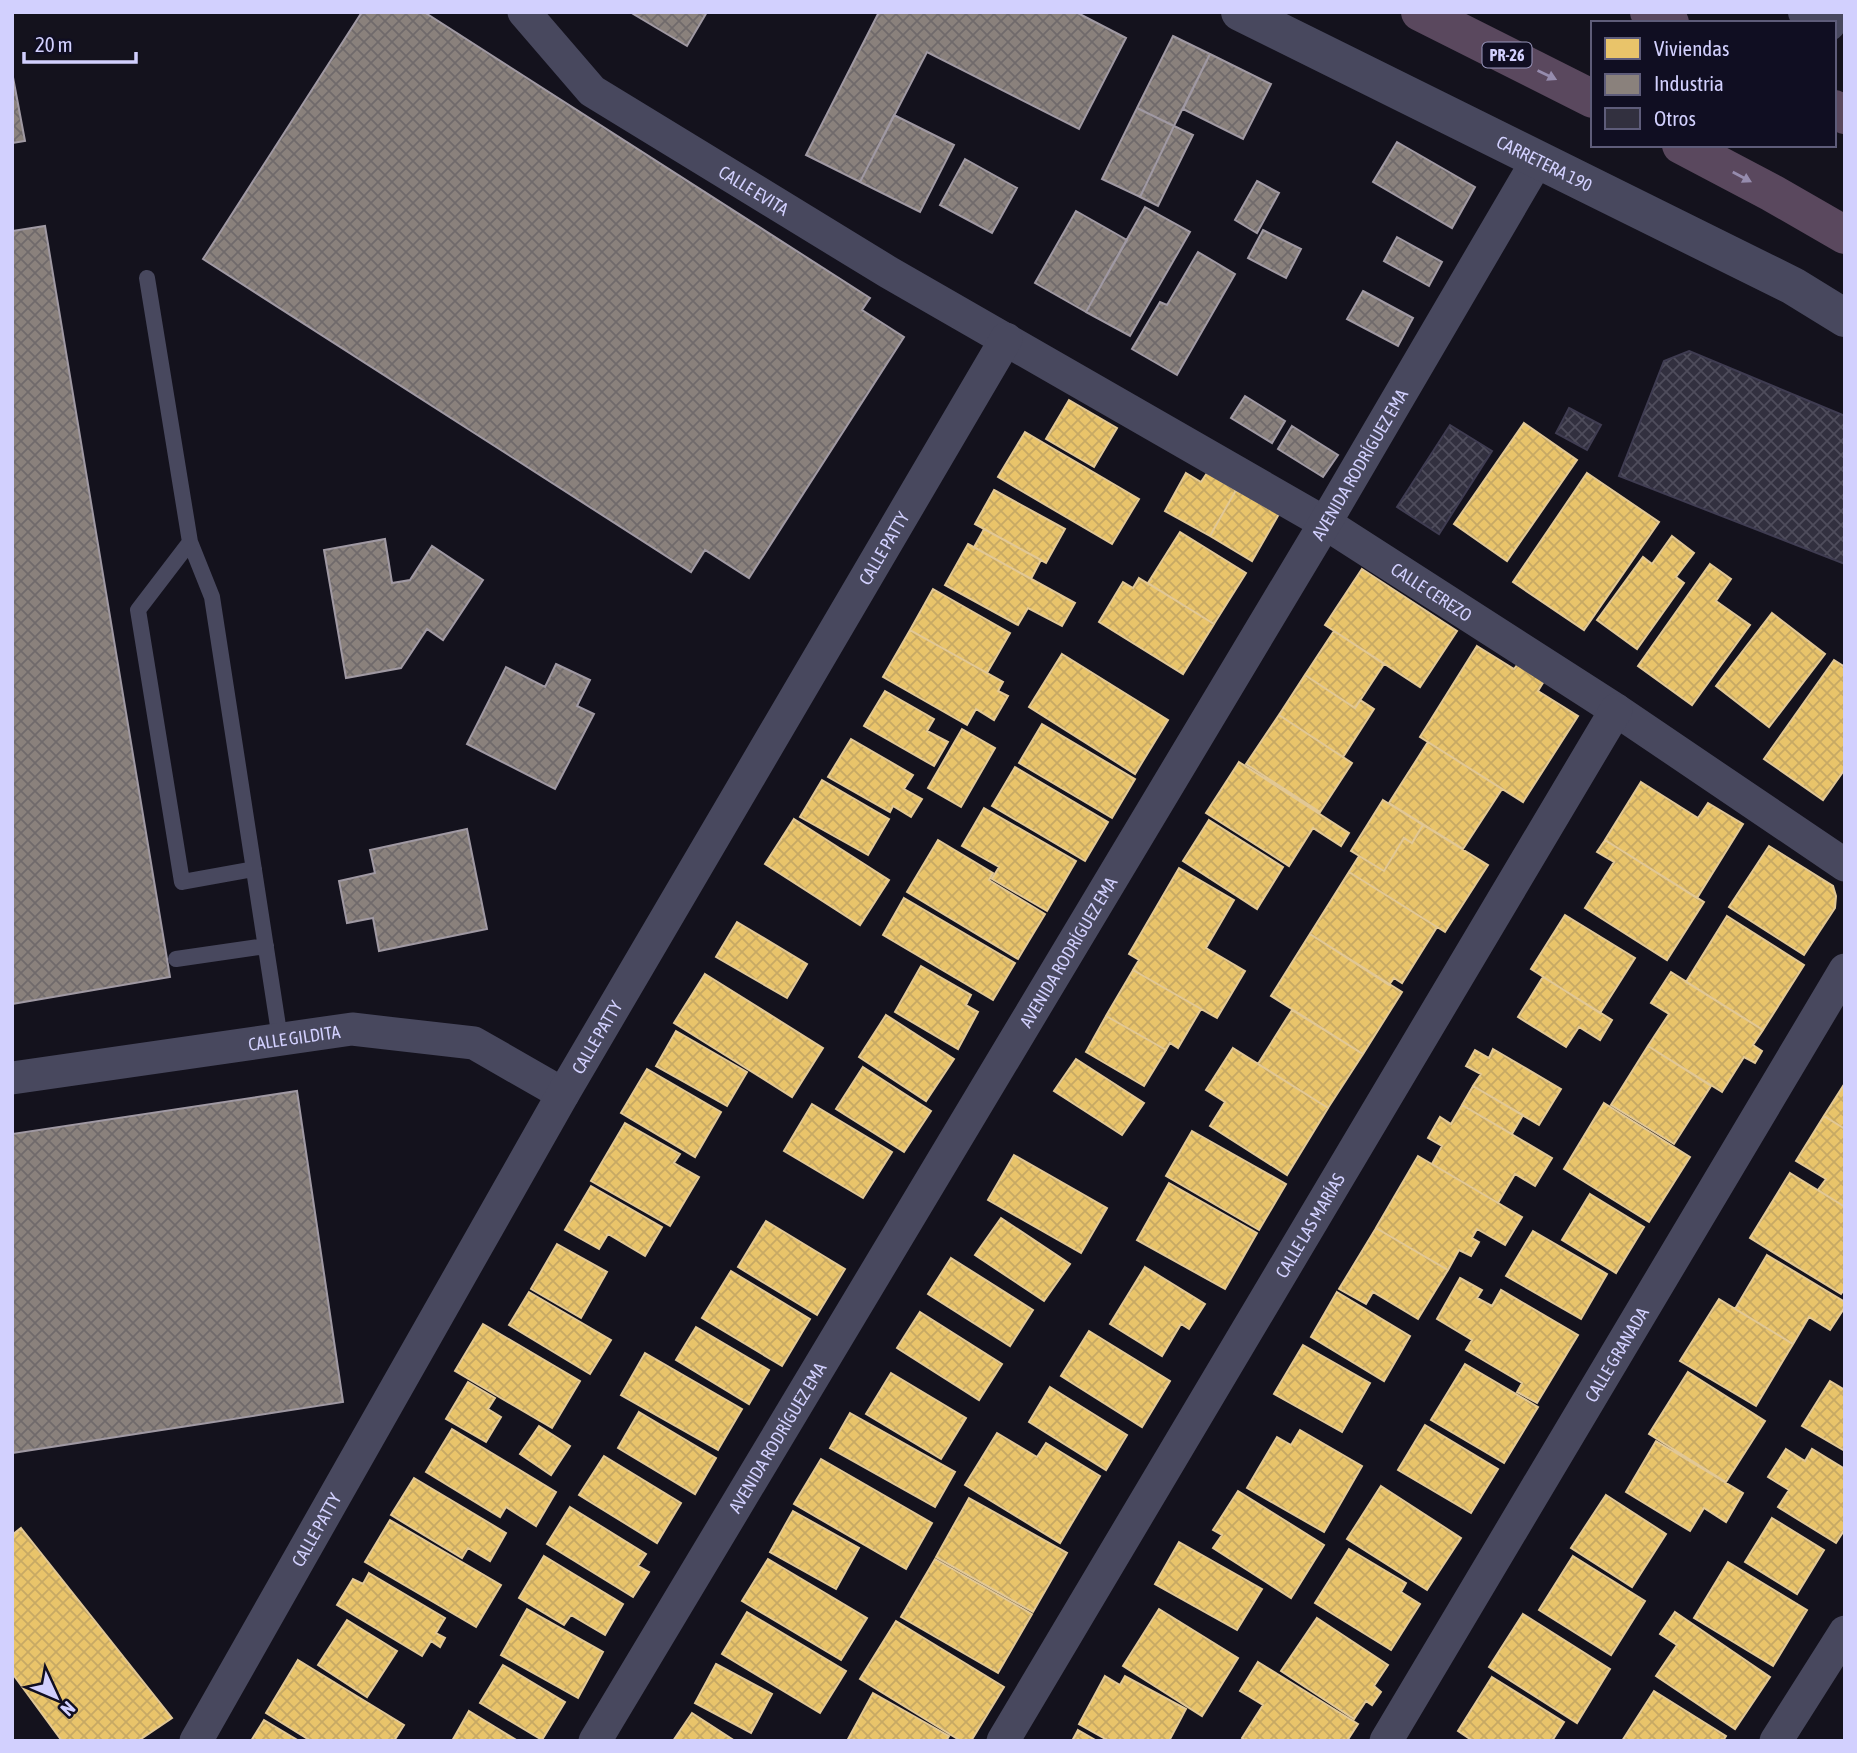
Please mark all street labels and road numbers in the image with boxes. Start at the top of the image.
road number: PR-26 [1482,42,1532,68]
street label: CARRETERA 190 [1493,130,1596,195]
street label: CALLE EVITA [715,161,793,219]
street label: AVENIDA RODRÍGUEZ EMA [1307,385,1412,544]
street label: CALLE PATTY [854,508,913,588]
street label: CALLE CEREZO [1387,558,1476,625]
street label: AVENIDA RODRÍGUEZ EMA [1015,873,1121,1031]
street label: CALLE PATTY [567,997,626,1077]
street label: CALLE GILDITA [247,1020,342,1054]
street label: CALLE LAS MARÍAS [1271,1169,1349,1281]
street label: CALLE GRANADA [1580,1303,1653,1406]
street label: AVENIDA RODRÍGUEZ EMA [724,1358,830,1516]
street label: CALLE PATTY [287,1489,345,1570]

